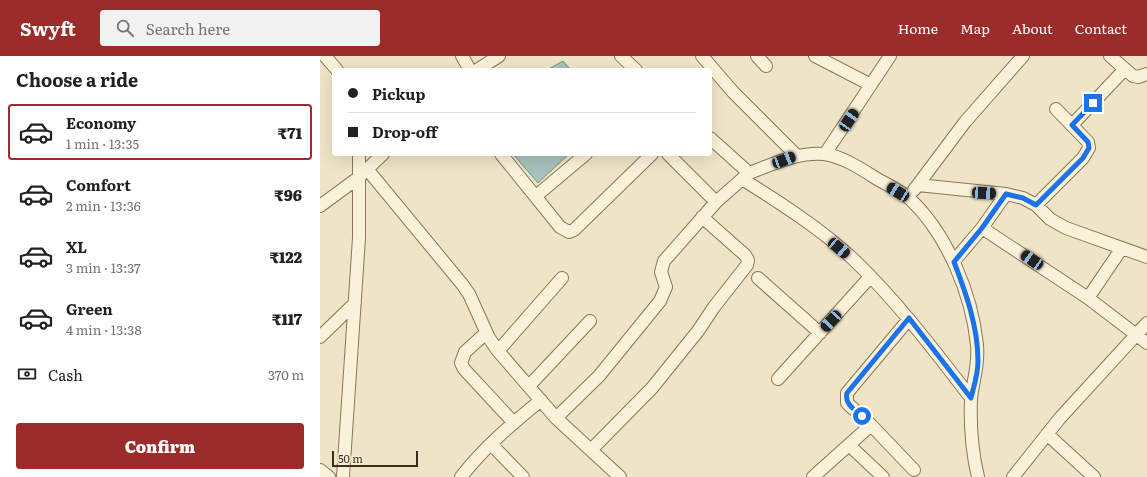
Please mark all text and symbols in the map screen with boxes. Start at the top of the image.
search box [100,10,380,46]
text: Swyft [20,14,76,42]
icon: search [114,17,136,39]
text: Search here [146,17,230,40]
text: Home [898,18,938,38]
text: Map [960,18,990,38]
text: About [1012,18,1053,38]
text: Contact [1075,18,1127,38]
text: Choose a ride [16,66,138,93]
text: Pickup [372,82,425,105]
route end [1084,94,1102,112]
car [837,107,861,133]
text: Economy [66,111,136,134]
icon: car [18,114,54,150]
text: Drop-off [372,120,437,143]
text: ₹71 [278,121,302,144]
text: 1 min · 13:35 [66,134,139,153]
car [771,150,797,170]
text: Comfort [66,173,131,196]
icon: car [18,176,54,212]
car [885,181,911,203]
text: ₹96 [274,183,302,206]
car [972,186,996,200]
text: 2 min · 13:36 [66,196,141,215]
text: XL [66,235,87,258]
car [826,236,852,260]
icon: car [18,238,54,274]
text: ₹122 [270,245,302,268]
car [1019,248,1045,272]
text: 3 min · 13:37 [66,258,141,277]
text: Green [66,297,113,320]
icon: car [18,300,54,336]
text: ₹117 [272,307,302,330]
car [818,308,844,334]
text: 4 min · 13:38 [66,320,142,339]
icon: cash [16,363,38,385]
text: Cash [48,363,83,386]
text: 370 m [268,365,304,384]
route start [853,407,871,425]
button: Confirm [16,423,304,469]
scale bar [332,449,418,468]
text: 50 m [338,450,363,466]

